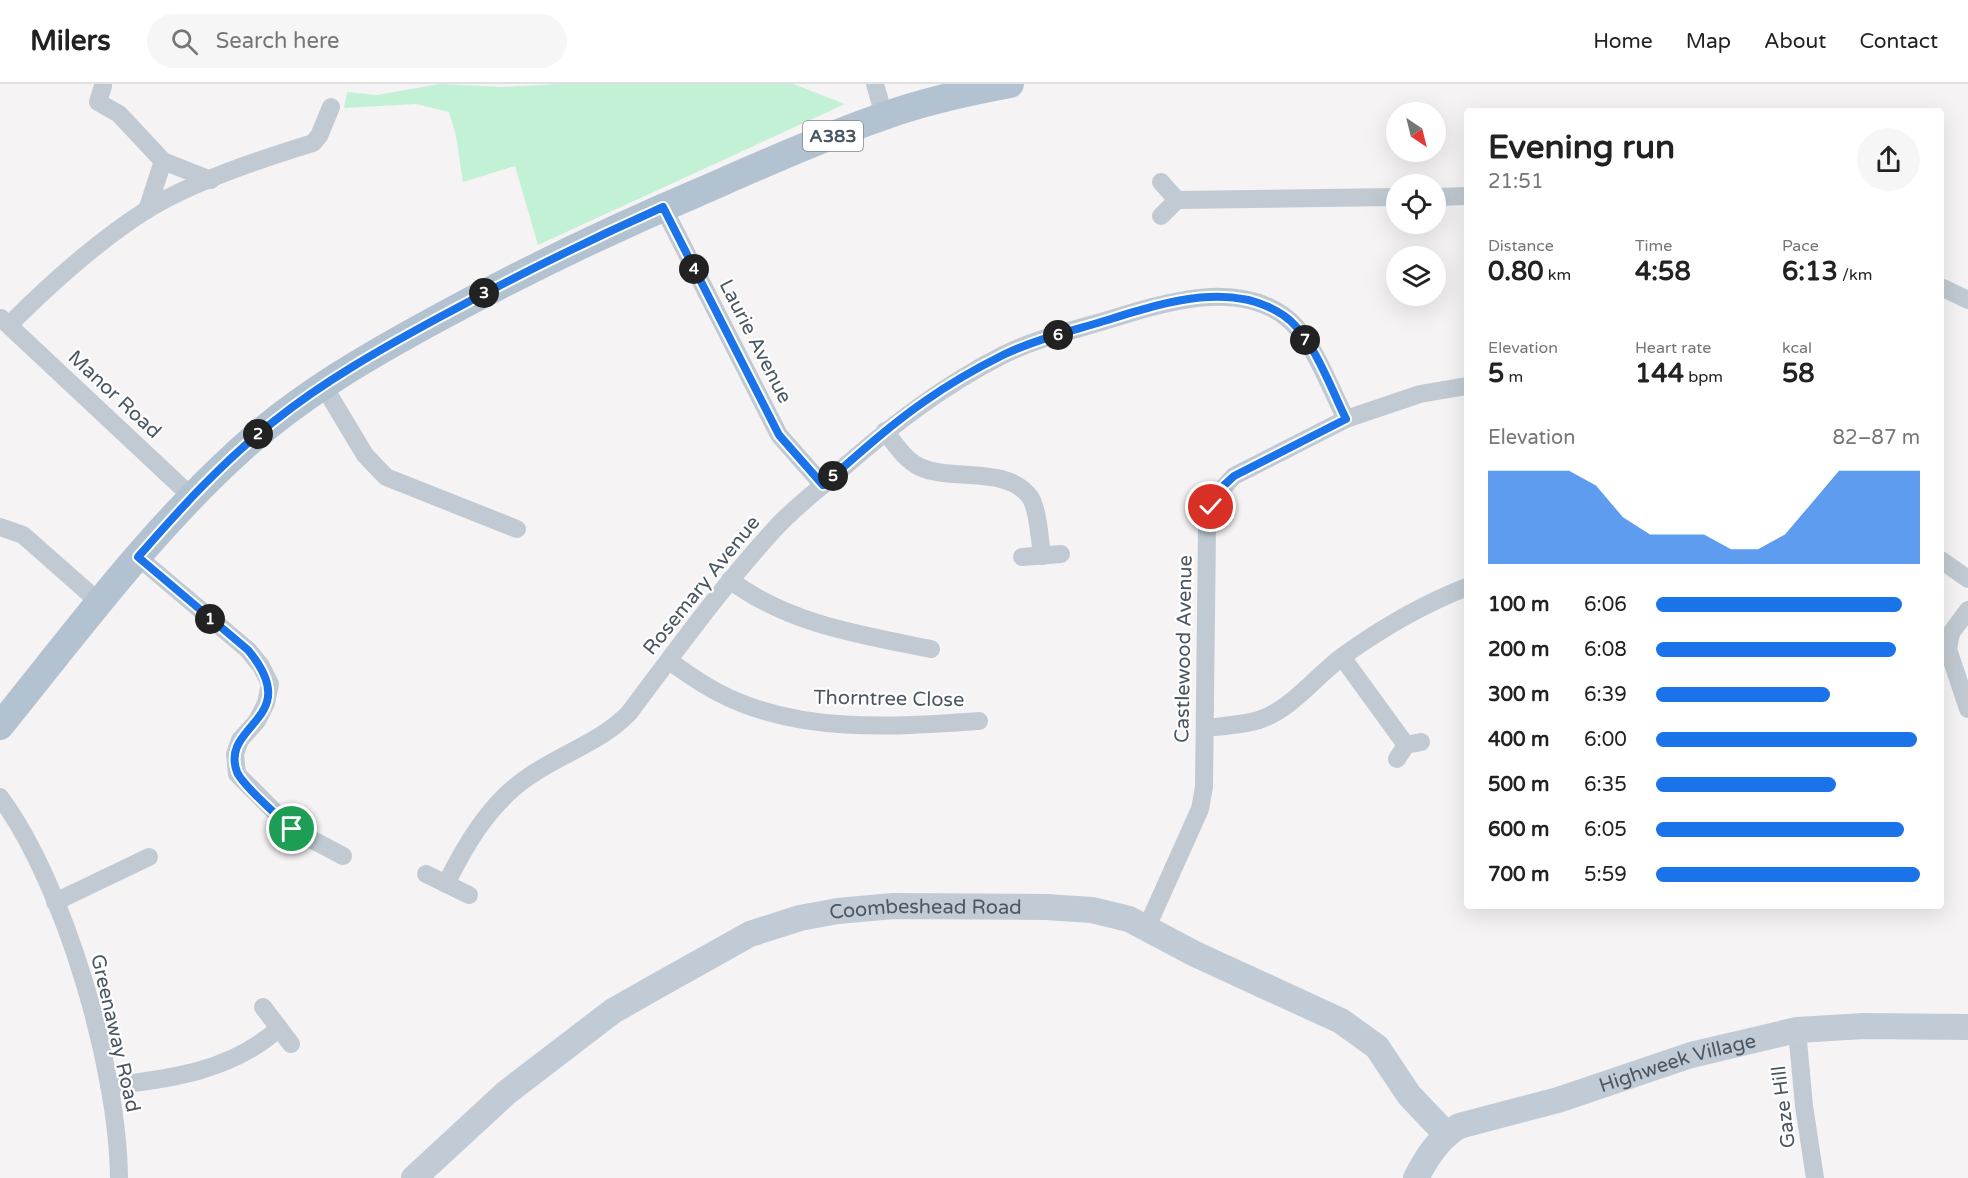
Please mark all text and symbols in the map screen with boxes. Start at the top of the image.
search box [147,14,567,68]
text: Milers [30,24,111,58]
icon: search [168,25,201,58]
text: Search here [216,28,339,54]
text: Home [1593,29,1653,54]
text: Map [1686,29,1731,54]
text: About [1764,29,1826,54]
text: Contact [1859,29,1938,54]
north arrow [1386,102,1446,162]
map controls [1386,102,1446,306]
road number: A383 [803,121,863,151]
text: Evening run [1488,128,1675,167]
button: share [1857,128,1920,191]
text: 21:51 [1488,170,1543,194]
button: locate [1386,174,1446,234]
text: Distance [1488,236,1554,256]
text: Time [1635,236,1672,256]
text: Pace [1782,236,1819,256]
button: layers [1386,246,1446,306]
pin: 4 [679,254,709,284]
text: 0.80 [1488,256,1544,287]
text: 4:58 [1635,256,1691,287]
text: 6:13 [1782,256,1838,287]
text: 4 [689,259,699,279]
text: km [1544,265,1571,285]
text: /km [1838,265,1872,285]
street label: Laurie Avenue [714,276,797,407]
pin: 3 [469,278,499,308]
text: 3 [479,283,489,303]
pin: 6 [1043,320,1073,350]
text: 6 [1053,325,1063,345]
pin: 7 [1290,325,1320,355]
text: 7 [1300,330,1310,350]
text: Elevation [1488,338,1558,358]
text: Heart rate [1635,338,1711,358]
text: kcal [1782,338,1812,358]
street label: Manor Road [63,346,166,444]
text: 5 [1488,358,1504,389]
text: 144 [1635,358,1684,389]
text: 58 [1782,358,1815,389]
text: m [1504,367,1523,387]
text: bpm [1684,367,1723,387]
pin: 2 [243,419,273,449]
text: 2 [253,424,263,444]
text: Elevation [1488,426,1575,450]
text: 82–87 m [1833,426,1920,450]
pin: 5 [818,461,848,491]
text: 5 [828,466,838,486]
pin [1185,481,1236,532]
icon: check [1194,490,1227,523]
street label: Rosemary Avenue [638,511,765,660]
street label: Castlewood Avenue [1170,555,1198,743]
text: 100 m [1488,593,1549,617]
text: 6:06 [1584,593,1627,617]
pin: 1 [195,604,225,634]
text: 1 [205,609,215,629]
text: 200 m [1488,638,1549,662]
text: 6:08 [1584,638,1627,662]
text: 300 m [1488,683,1549,707]
text: 6:39 [1584,683,1627,707]
street label: Thorntree Close [813,686,965,712]
text: 400 m [1488,728,1549,752]
text: 6:00 [1584,728,1627,752]
text: 500 m [1488,773,1549,797]
text: 6:35 [1584,773,1627,797]
pin [266,803,317,854]
icon: arrive [275,812,308,845]
text: 600 m [1488,818,1549,842]
text: 6:05 [1584,818,1627,842]
text: 700 m [1488,863,1549,887]
text: 5:59 [1584,863,1627,887]
street label: Coombeshead Road [827,895,1022,925]
street label: Greenaway Road [85,952,145,1115]
street label: Highweek Village [1596,1029,1759,1098]
street label: Gaze Hill [1767,1064,1801,1149]

